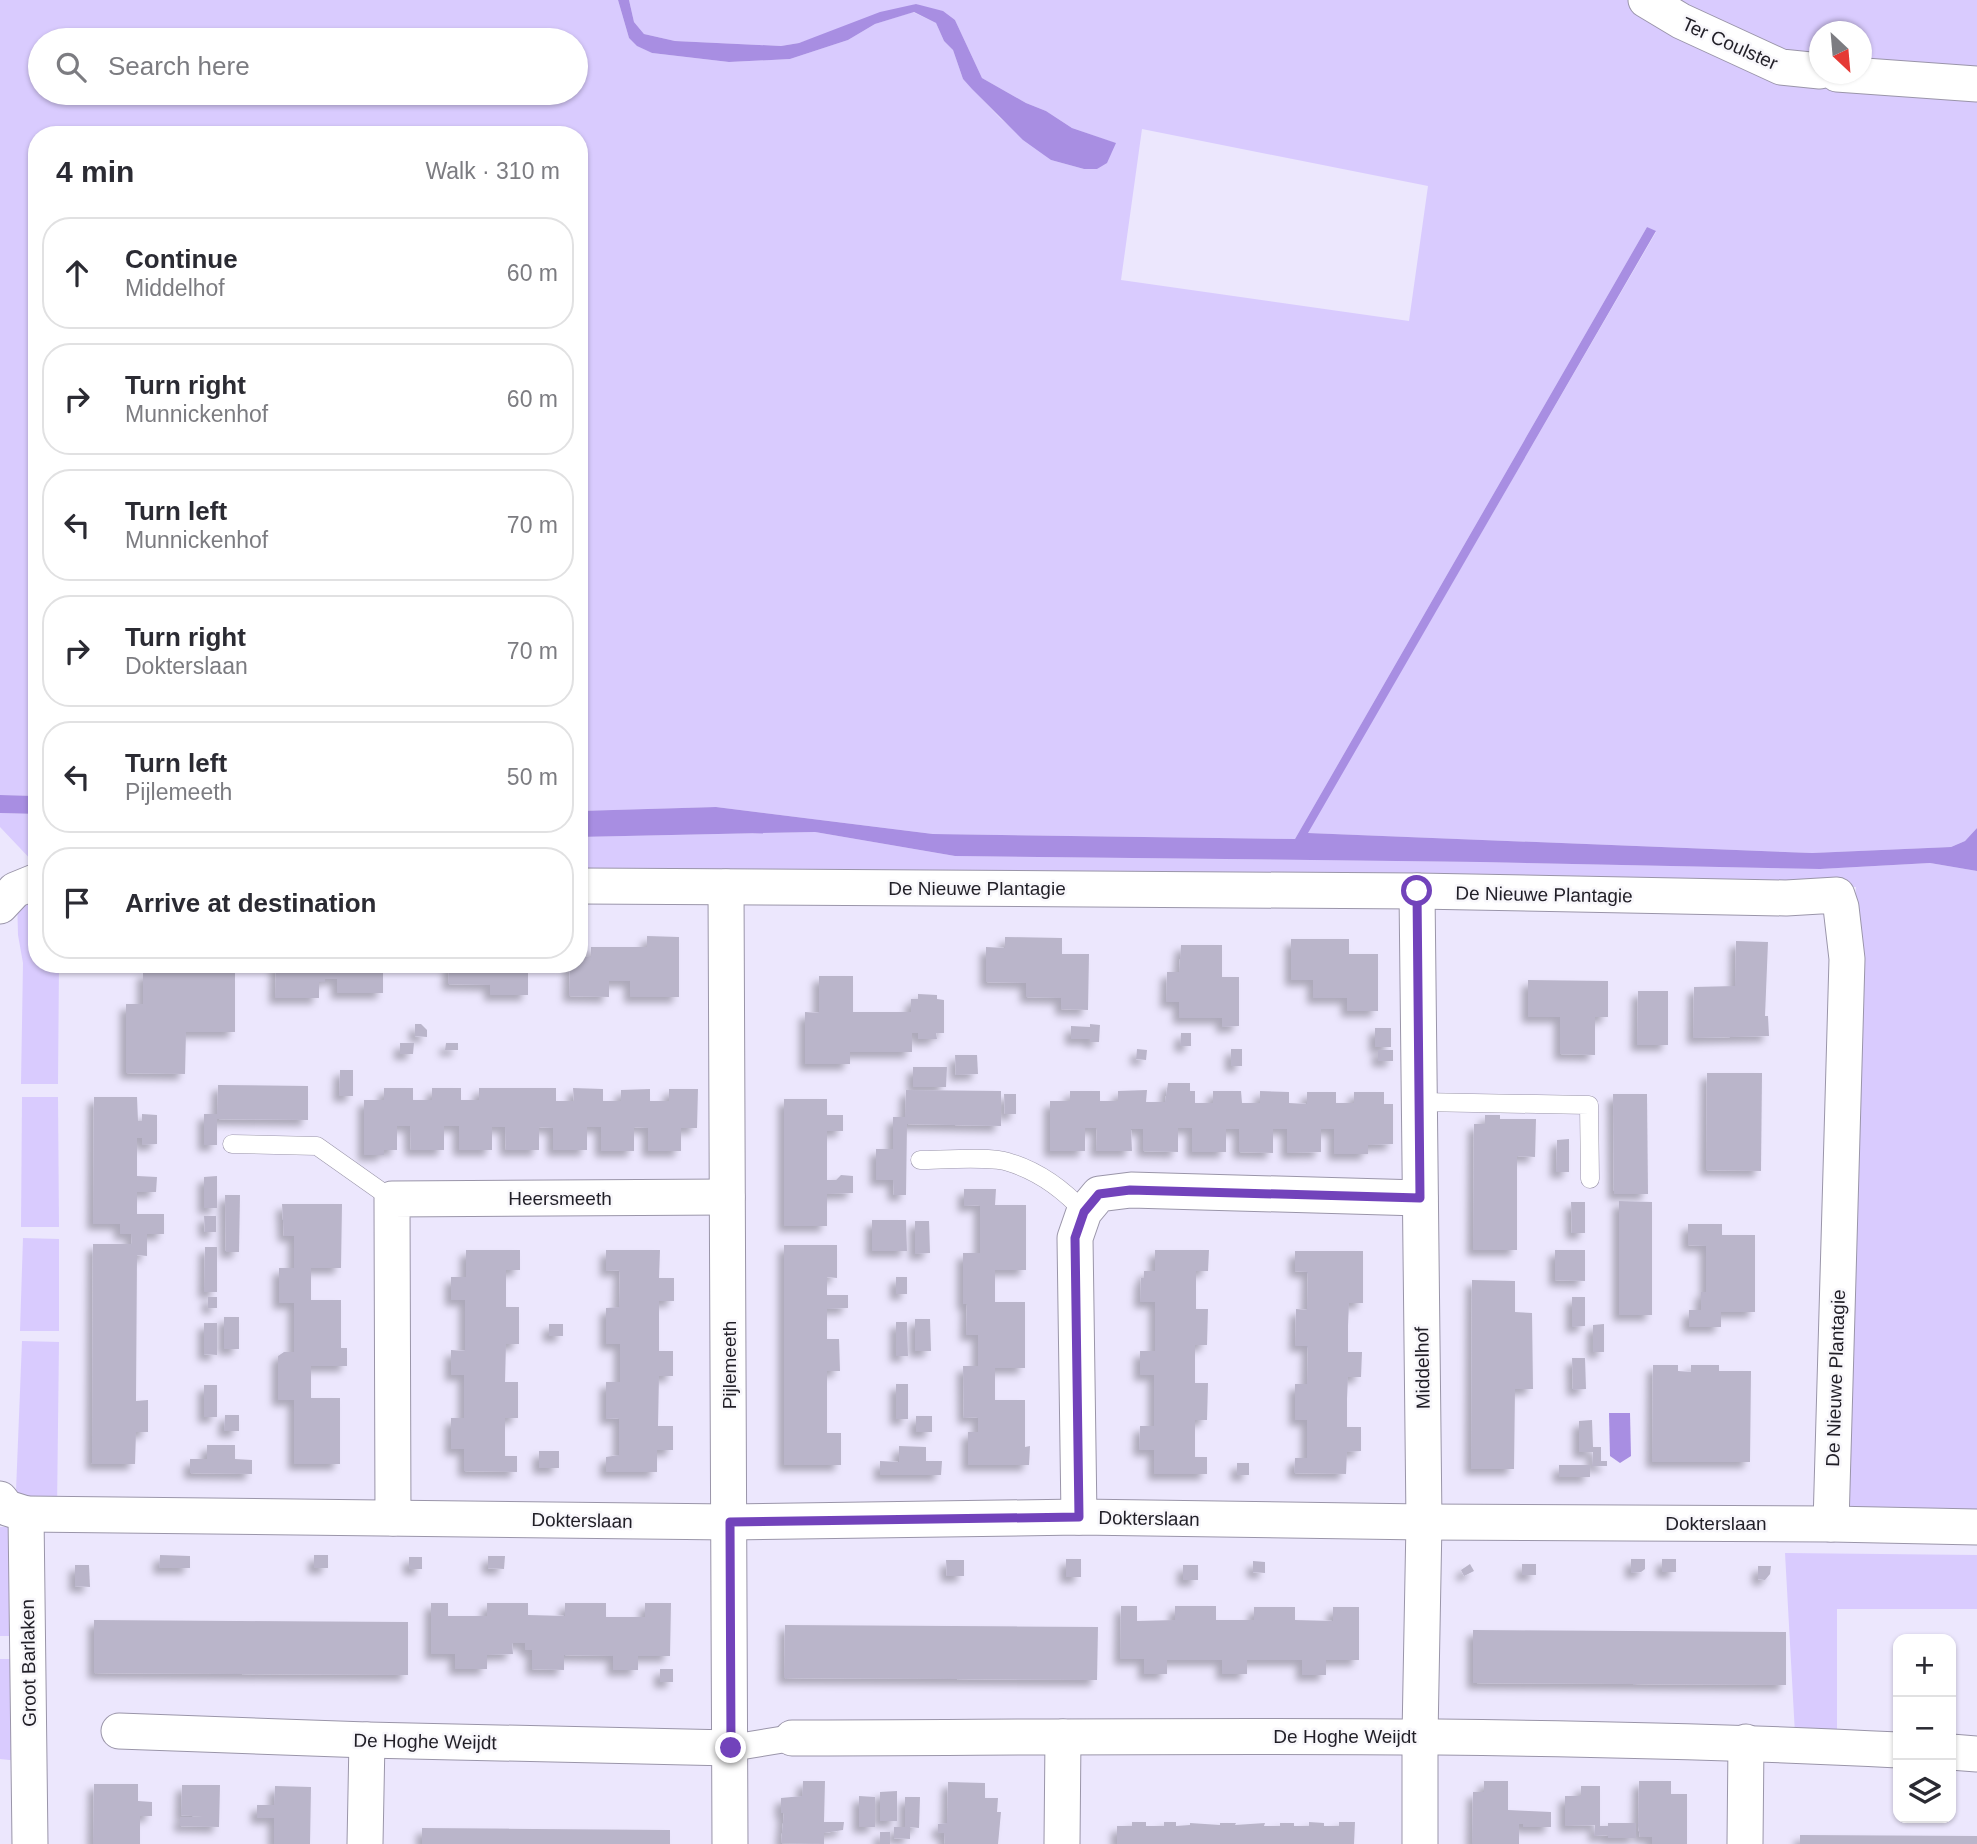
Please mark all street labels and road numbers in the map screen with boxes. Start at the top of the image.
street label: Ter Coulster [1679,13,1781,74]
street label: De Nieuwe Plantagie [888,878,1066,899]
street label: De Nieuwe Plantagie [1455,882,1633,907]
street label: Heersmeeth [508,1188,612,1209]
street label: De Nieuwe Plantagie [1822,1289,1849,1467]
street label: Pijlemeeth [719,1321,740,1409]
street label: Middelhof [1411,1326,1434,1409]
street label: Dokterslaan [1098,1507,1200,1530]
street label: Dokterslaan [531,1509,633,1532]
street label: Dokterslaan [1665,1513,1767,1534]
street label: Groot Barlaken [17,1599,40,1727]
street label: De Hoghe Weijdt [1273,1726,1417,1747]
street label: De Hoghe Weijdt [353,1730,498,1753]

